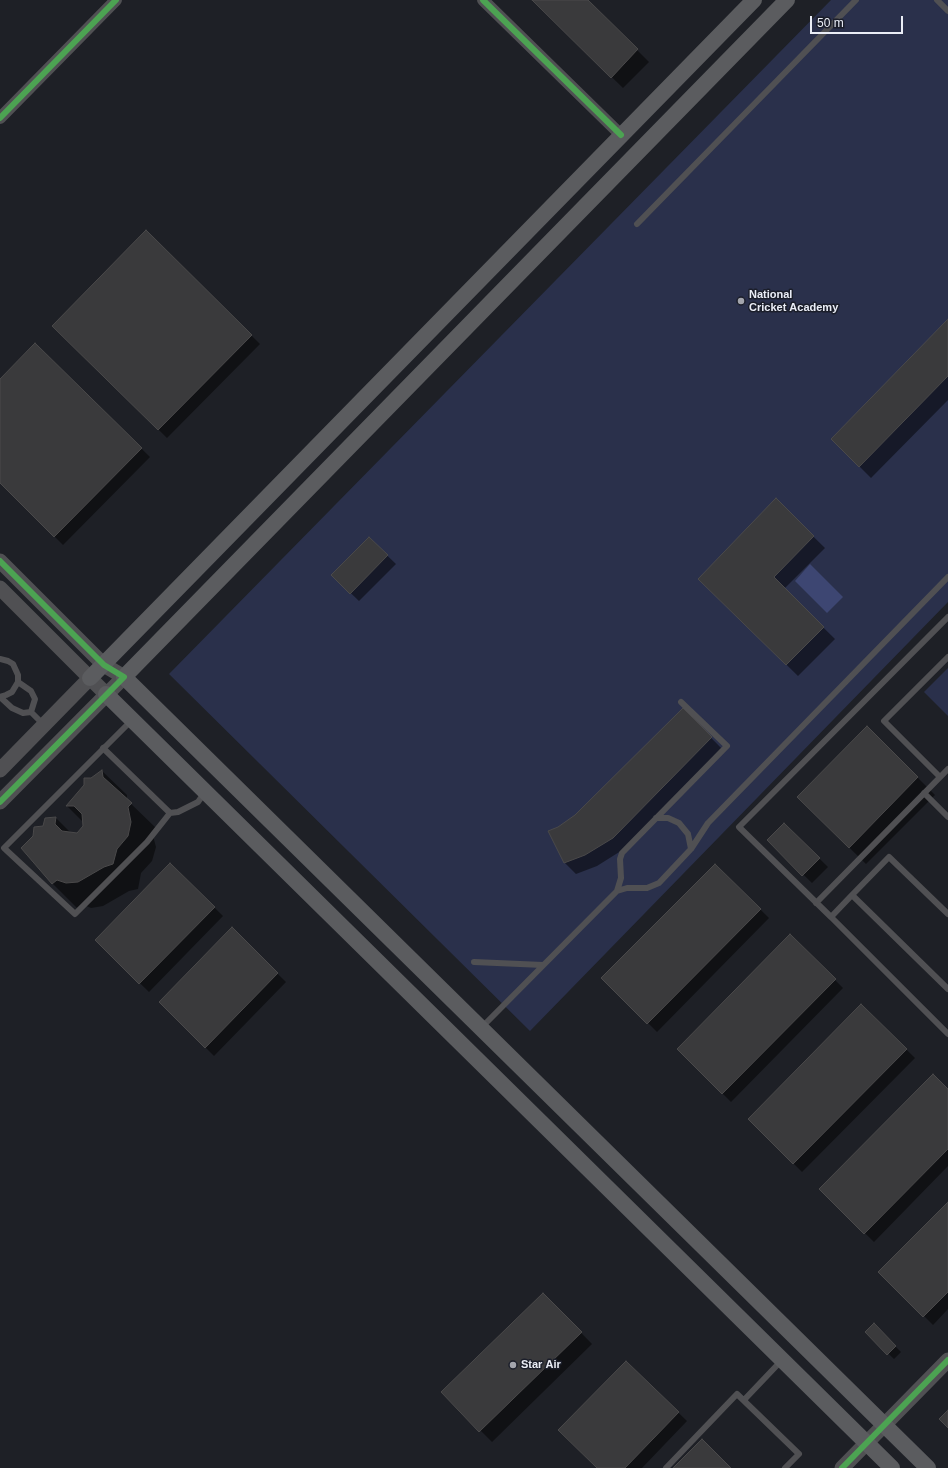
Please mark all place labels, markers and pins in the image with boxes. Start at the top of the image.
place label: National Cricket Academy [749,288,838,314]
marker: National Cricket Academy [736,296,746,306]
place label: Star Air [521,1358,561,1372]
marker: Star Air [508,1360,518,1370]

